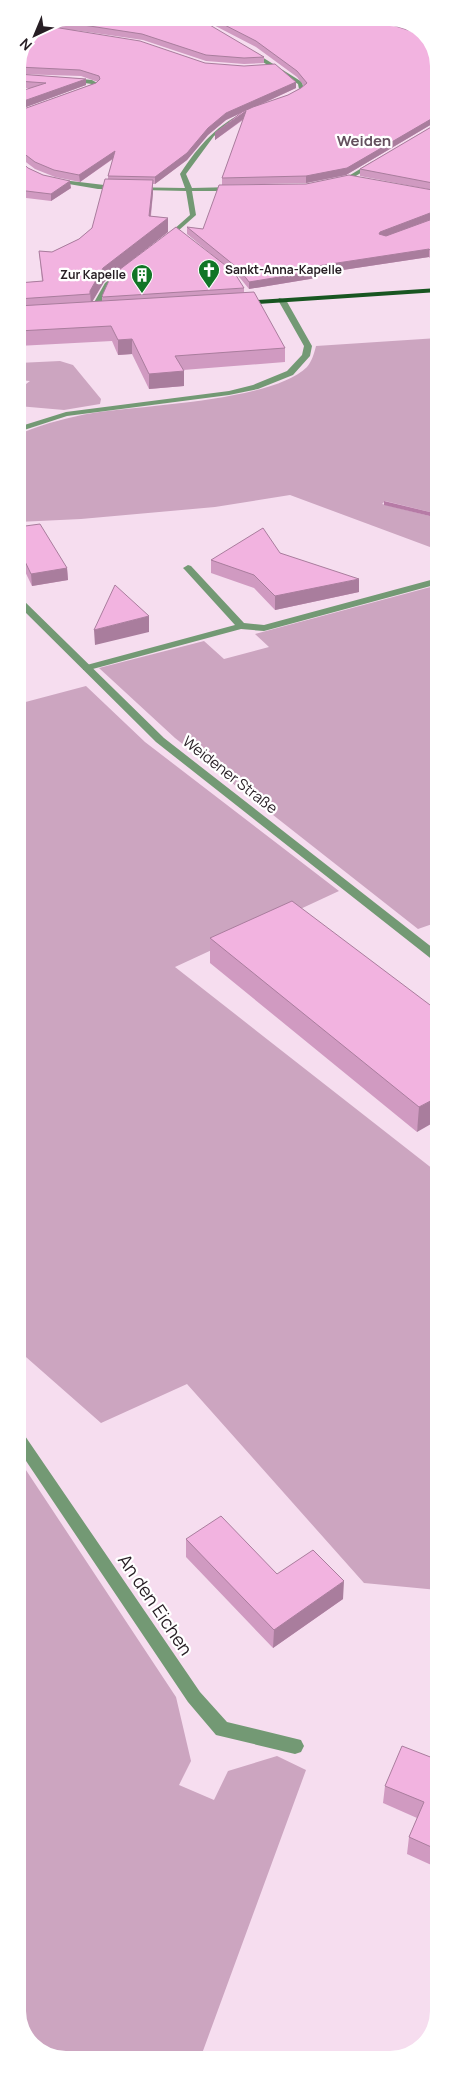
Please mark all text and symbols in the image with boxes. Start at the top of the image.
north arrow [10,10,60,60]
text: N [15,34,36,55]
district label: Weiden [337,130,391,151]
church icon: Sankt-Anna-Kapelle [197,258,221,289]
place label: Sankt-Anna-Kapelle [225,261,342,278]
building icon: Zur Kapelle [130,263,154,294]
place label: Zur Kapelle [60,266,126,283]
street label: Weidener Straße [178,731,282,819]
street label: An den Eichen [113,1549,198,1660]

